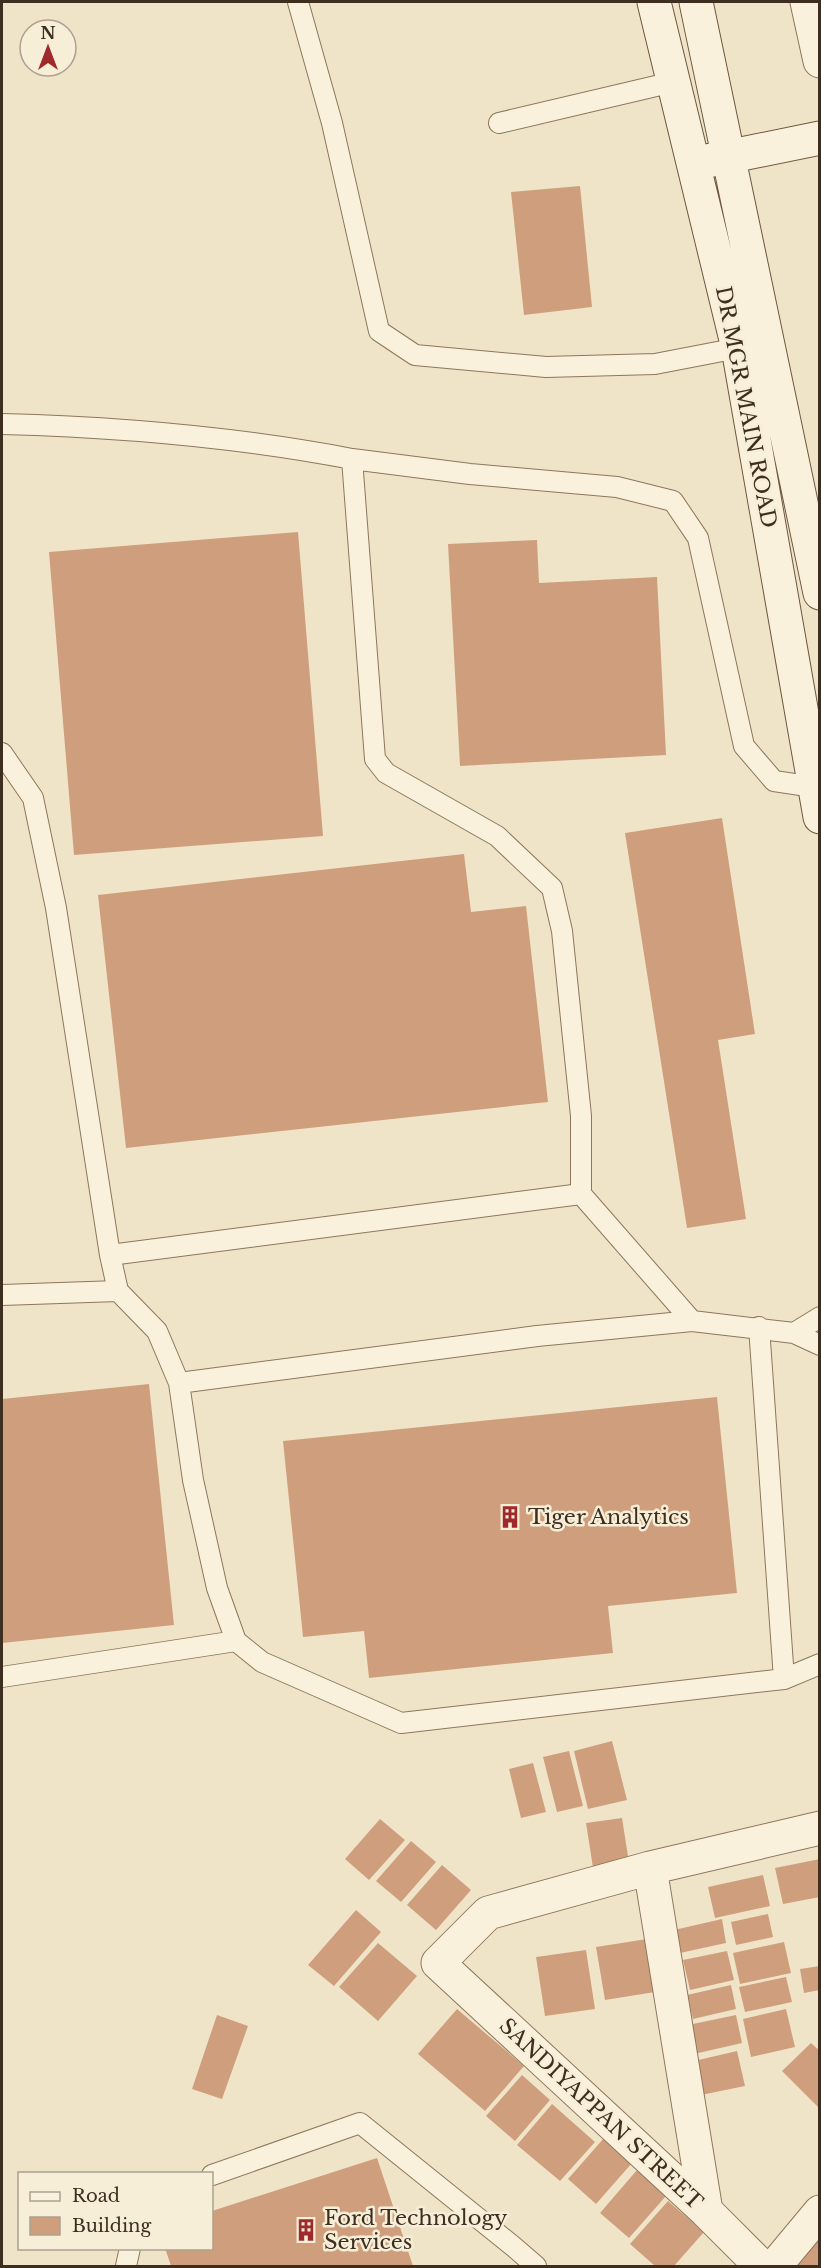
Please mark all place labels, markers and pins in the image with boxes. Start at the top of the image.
building icon: Tiger Analytics [497,1504,523,1530]
place label: Tiger Analytics [528,1504,689,1530]
place label: Ford Technology Services [324,2205,508,2255]
building icon: Ford Technology Services [293,2217,319,2243]

